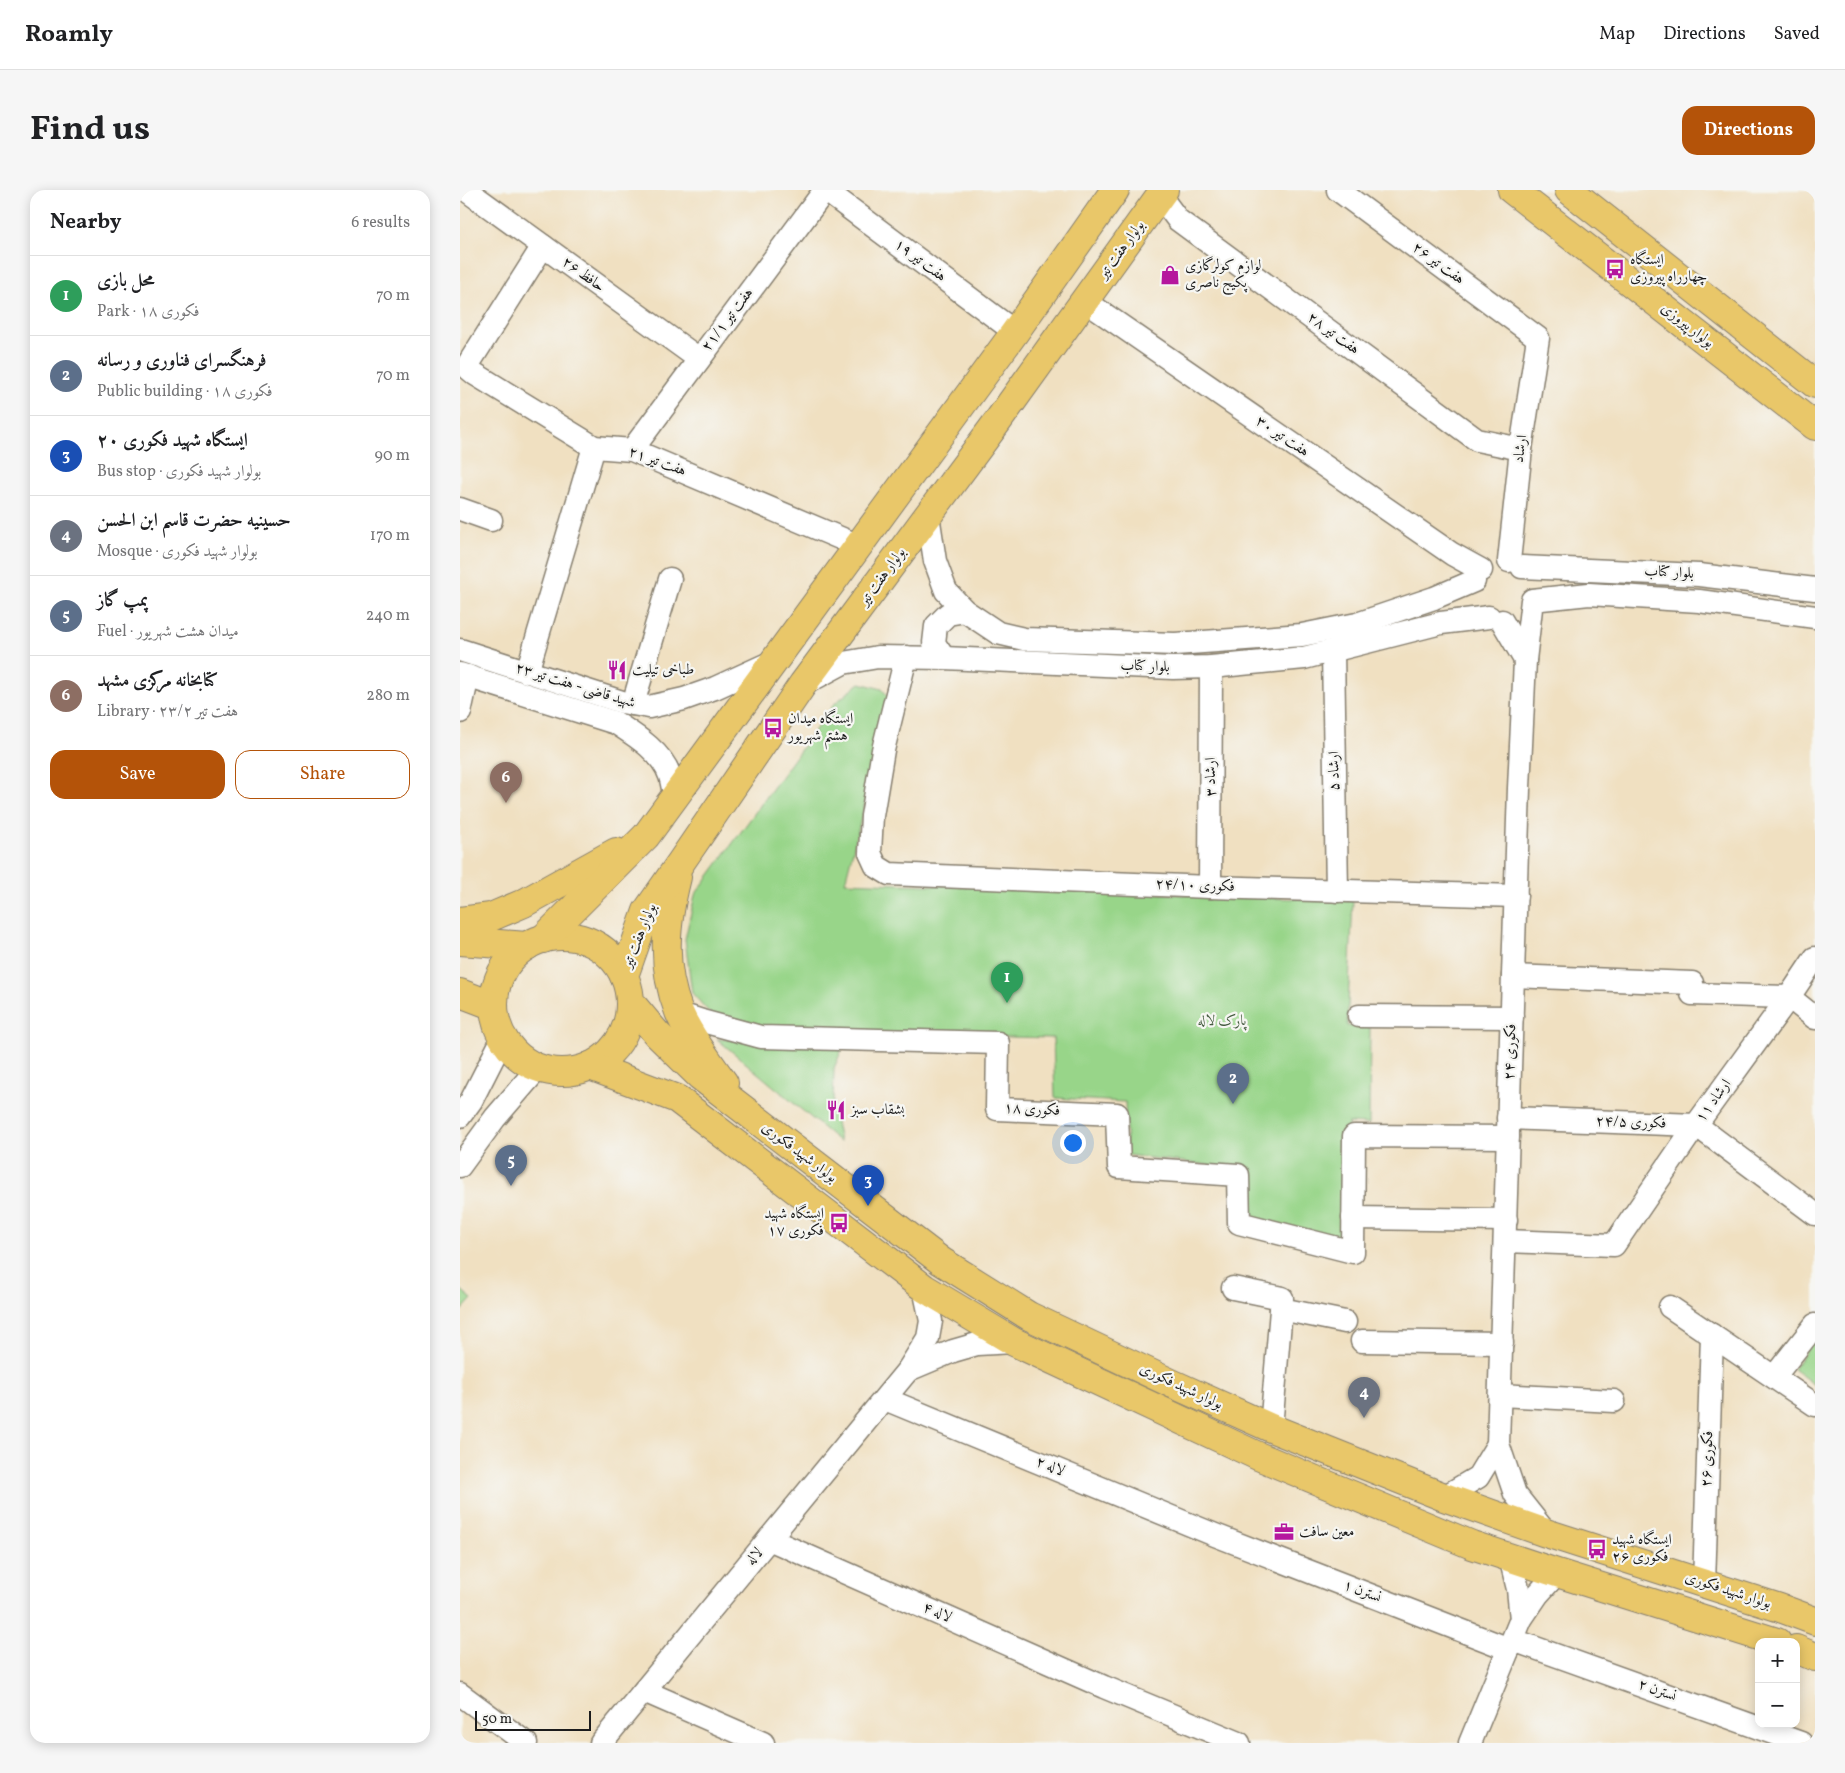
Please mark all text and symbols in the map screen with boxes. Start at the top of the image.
text: Roamly [25,18,113,52]
text: Map [1599,22,1635,47]
text: Directions [1663,22,1746,47]
text: Saved [1774,22,1820,47]
text: Find us [30,106,150,154]
button: Directions [1682,106,1815,155]
text: Nearby [50,208,121,237]
text: 6 results [351,212,410,234]
street label: بولوار هفت تیر [1092,216,1151,285]
street label: هفت تیر ۱۹ [890,234,950,288]
street label: هفت تیر ۲۶ [1407,238,1469,290]
place label: ایستگاه چهارراه پیروزی [1630,249,1707,288]
street label: حافظ ۲۶ [557,252,609,298]
place label: لوازم کولرگازی پکیج ناصری [1185,256,1261,296]
bus stop icon: ایستگاه چهارراه پیروزی [1604,258,1626,280]
shop icon: لوازم کولرگازی پکیج ناصری [1159,264,1181,286]
text: محل بازی [97,268,155,294]
street label: هفت تیر ۲۱/۱ [697,284,759,356]
text: 1 [63,285,69,307]
text: 70 m [376,285,410,307]
street label: بولوار پیروزی [1656,298,1718,354]
text: Park · فکوری ١٨ [97,301,199,323]
street label: هفت تیر ۲۸ [1302,308,1364,360]
text: فرهنگسرای فناوری و رسانه [97,348,267,374]
text: 2 [62,365,70,387]
text: 70 m [376,365,410,387]
text: Public building · فکوری ١٨ [97,381,273,403]
street label: هفت تیر ۳۰ [1251,411,1313,463]
text: ایستگاه شهید فکوری ۲۰ [97,428,248,454]
street label: ارشاد [1509,434,1533,464]
street label: هفت تیر ۲۱ [625,442,689,482]
text: 3 [62,445,70,467]
text: 90 m [374,445,410,467]
text: Bus stop · بولوار شهید فکوری [97,461,261,483]
text: حسینیه حضرت قاسم ابن الحسن [97,508,291,534]
text: 4 [61,525,71,547]
text: 170 m [370,525,410,547]
text: Mosque · بولوار شهید فکوری [97,541,258,563]
street label: بولوار هفت تیر [853,543,912,612]
street label: بلوار کتاب [1644,561,1694,585]
text: پمپ گاز [97,588,148,614]
text: 5 [62,605,70,627]
text: 240 m [366,605,410,627]
text: Fuel · میدان هشت شهریور [97,621,239,643]
street label: بلوار کتاب [1120,656,1170,678]
street label: شهید قاضی - هفت تیر ۲۳ [512,658,638,714]
restaurant icon: طباخی تیلیت [606,659,628,681]
place label: طباخی تیلیت [632,660,694,681]
text: کتابخانه مرکزی مشهد [97,668,218,694]
text: 6 [62,685,70,707]
text: 280 m [366,685,410,707]
text: Library · هفت تیر ۲۳/۲ [97,701,238,723]
place label: ایستگاه میدان هشتم شهریور [786,708,853,750]
bus stop icon: ایستگاه میدان هشتم شهریور [762,717,784,739]
button: Save [50,750,225,799]
button: Share [235,750,410,799]
street label: ارشاد ۵ [1324,751,1346,791]
street label: ارشاد ۳ [1201,757,1222,797]
pin: 6 [490,762,522,803]
street label: فکوری ۲۴/۱۰ [1155,874,1235,898]
street label: بولوار هفت تیر [617,900,662,973]
pin: 1 [991,962,1023,1003]
park label: پارک لاله [1198,1011,1248,1032]
street label: فکوری ۲۴ [1500,1023,1522,1081]
pin: 2 [1217,1063,1249,1104]
street label: ارشاد ۱۱ [1691,1075,1737,1127]
street label: فکوری ١٨ [1003,1098,1061,1122]
restaurant icon: بشقاب سبز [825,1099,847,1121]
place label: بشقاب سبز [849,1100,905,1121]
street label: فکوری ۲۴/۵ [1595,1111,1667,1135]
street label: بولوار شهید فکوری [757,1118,841,1188]
your location [1060,1130,1086,1156]
pin: 5 [495,1145,527,1186]
pin: 3 [852,1165,884,1206]
place label: ایستگاه شهید فکوری ۱۷ [764,1203,824,1242]
bus stop icon: ایستگاه شهید فکوری ۱۷ [828,1212,850,1234]
street label: بولوار شهید فکوری [1136,1359,1226,1416]
pin: 4 [1348,1377,1380,1418]
street label: فکوری ۲۶ [1697,1430,1719,1488]
street label: لاله ۲ [1032,1452,1068,1482]
office icon: معین سافت [1273,1521,1295,1543]
place label: معین سافت [1299,1522,1354,1543]
place label: ایستگاه شهید فکوری ۲۶ [1612,1529,1672,1568]
bus stop icon: ایستگاه شهید فکوری ۲۶ [1586,1538,1608,1560]
street label: لاله [741,1543,769,1571]
street label: بولوار شهید فکوری [1682,1567,1774,1615]
street label: نسترن ۱ [1340,1575,1384,1609]
street label: لاله ۴ [919,1597,955,1629]
map controls [1755,1638,1800,1728]
button: + [1755,1638,1800,1683]
street label: نسترن ۲ [1635,1674,1679,1708]
button: − [1755,1683,1800,1728]
scale bar [475,1708,591,1731]
text: 50 m [482,1710,512,1729]

